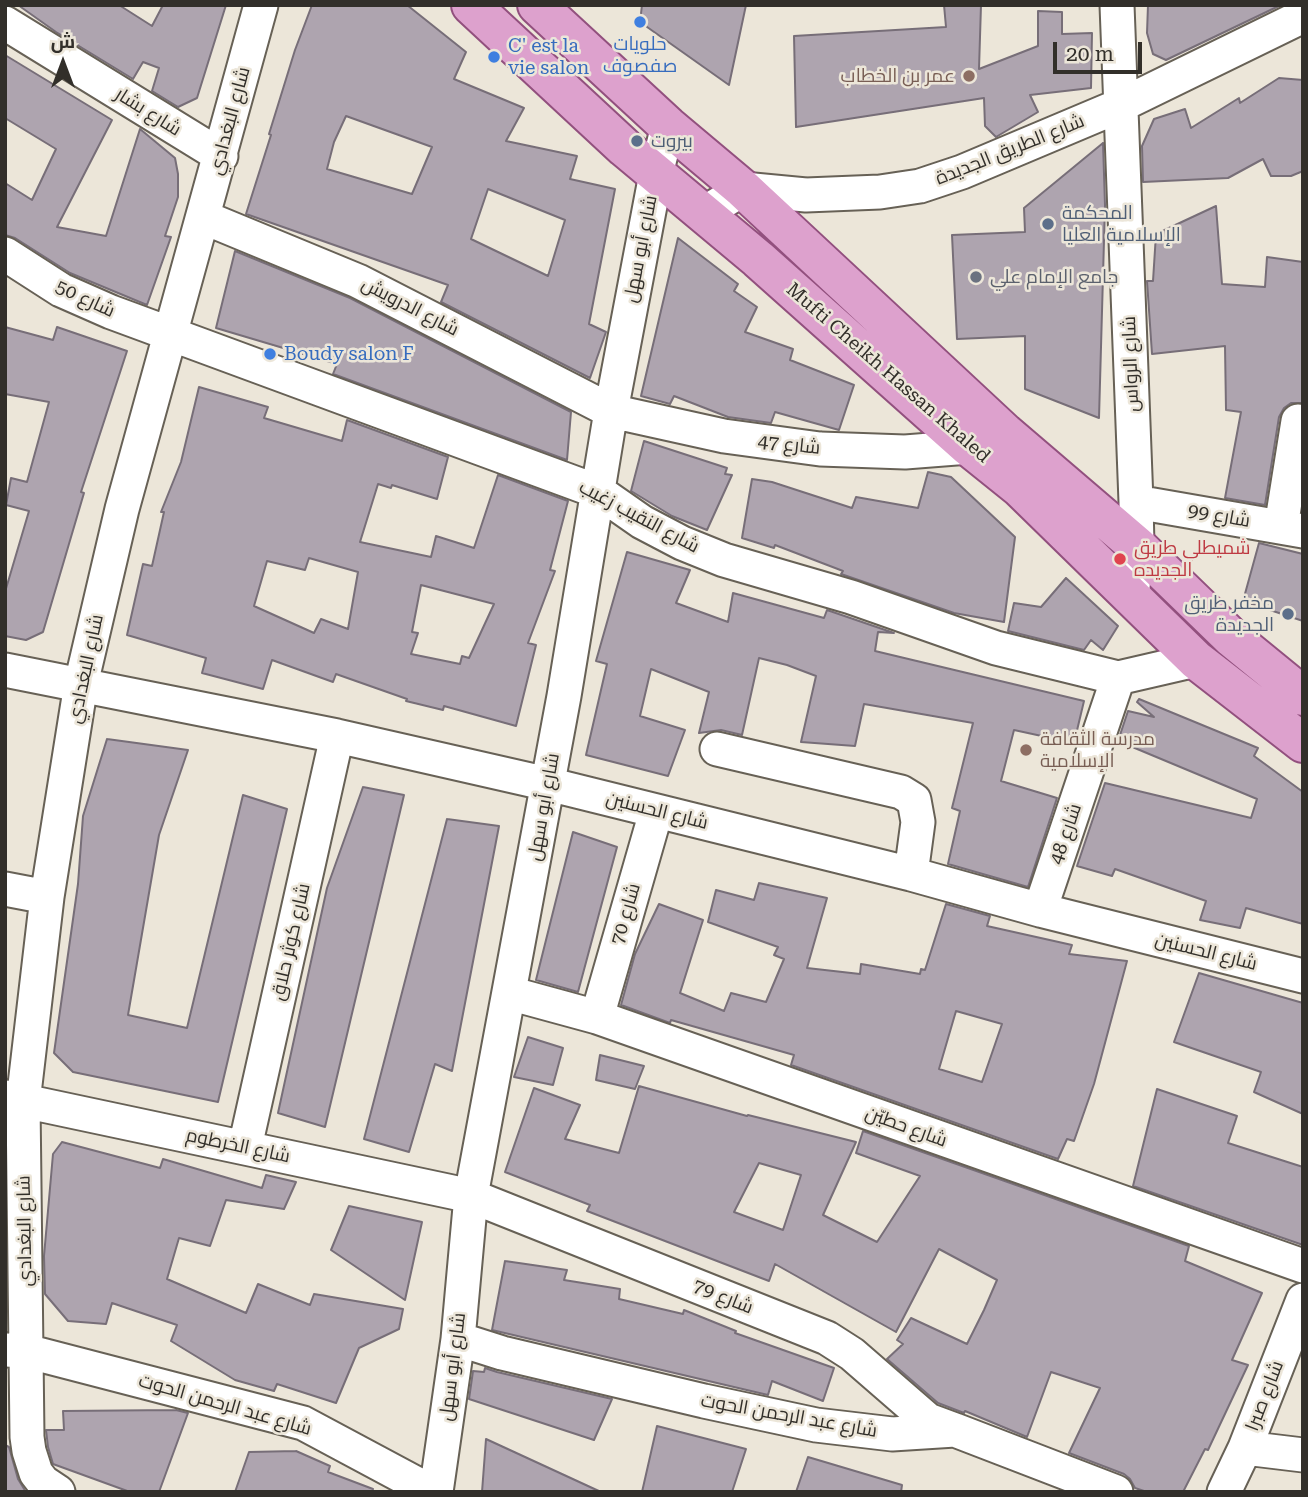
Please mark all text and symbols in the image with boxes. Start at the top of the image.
marker: حلويات صفصوف [632,14,648,30]
north arrow [28,28,98,98]
scale bar [1056,28,1145,72]
text: ش [51,30,75,53]
place label: حلويات صفصوف [603,33,677,77]
place label: C' est la vie salon [508,35,589,79]
text: 20 m [1066,42,1114,66]
marker: C' est la vie salon [486,49,502,65]
street label: شارع البغدادي [205,64,255,178]
place label: عمر بن الخطاب [841,65,955,87]
marker: عمر بن الخطاب [961,68,977,84]
street label: شارع بشار [111,83,185,141]
street label: شارع الطريق الجديدة [932,110,1088,190]
place label: بيروت [651,130,693,152]
marker: بيروت [629,133,645,149]
street label: شارع أبو سهل [619,193,663,305]
place label: المحكمة الإسلامية العليا [1062,202,1181,246]
marker: المحكمة الإسلامية العليا [1040,216,1056,232]
place label: جامع الإمام علي [990,266,1118,288]
marker: جامع الإمام علي [968,269,984,285]
street label: شارع الدرويش [357,273,463,341]
street label: شارع 50 [52,275,118,323]
street label: Mufti Cheikh Hassan Khaled [781,278,995,468]
street label: شارع الرواس [1118,316,1144,412]
place label: Boudy salon F [284,343,414,365]
marker: Boudy salon F [262,346,278,362]
street label: شارع 47 [757,430,821,460]
street label: شارع النقيب زغيب [575,476,703,558]
street label: شارع 99 [1186,499,1252,533]
place label: شميطلي طريق الجديده [1134,537,1251,581]
marker: شميطلي طريق الجديده [1112,551,1128,567]
place label: مخفر طريق الجديدة [1184,592,1274,636]
marker: مخفر طريق الجديدة [1280,606,1296,622]
street label: شارع البغدادي [63,612,109,726]
place label: مدرسة الثقافة الإسلامية [1040,728,1155,772]
marker: مدرسة الثقافة الإسلامية [1018,742,1034,758]
street label: شارع أبو سهل [523,751,565,863]
street label: شارع الحسنين [604,787,710,835]
street label: شارع 48 [1045,801,1087,867]
street label: شارع كوثر حلاق [266,881,316,1003]
street label: شارع 70 [606,881,646,947]
street label: شارع الحسنين [1153,928,1259,976]
street label: شارع حطيّن [862,1102,950,1152]
street label: شارع الخرطوم [184,1124,292,1168]
street label: شارع البغدادي [13,1175,37,1287]
street label: شارع 79 [690,1275,756,1319]
street label: شارع أبو سهل [435,1311,471,1423]
street label: شارع صبرا [1241,1358,1289,1434]
street label: شارع عبد الرحمن الحوت [136,1369,314,1441]
street label: شارع عبد الرحمن الحوت [699,1389,879,1443]

